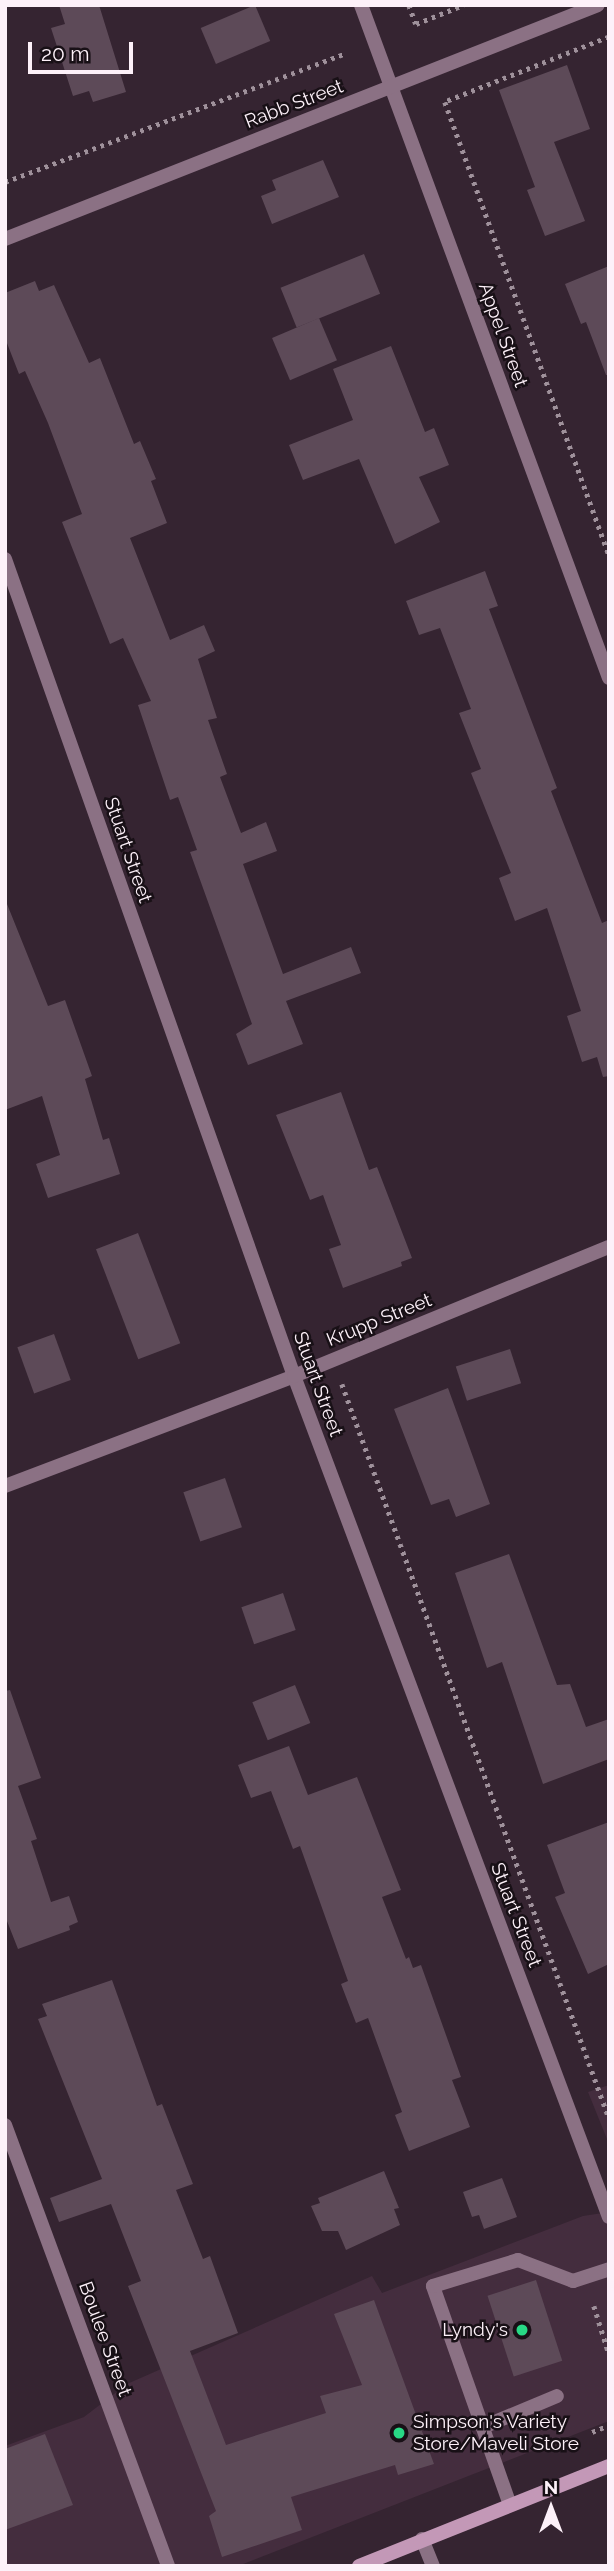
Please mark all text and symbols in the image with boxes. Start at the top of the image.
scale bar [32,28,136,72]
text: 20 m [41,41,89,66]
street label: Rabb Street [242,75,346,133]
street label: Appel Street [473,279,533,391]
street label: Stuart Street [99,794,157,906]
street label: Krupp Street [323,1289,435,1351]
street label: Stuart Street [288,1328,348,1440]
street label: Stuart Street [486,1860,546,1970]
street label: Boulee Street [74,2279,136,2399]
place label: Lyndy's [442,2319,508,2341]
marker: Lyndy's [514,2322,530,2338]
place label: Simpson's Variety Store/Maveli Store [413,2411,579,2455]
marker: Simpson's Variety Store/Maveli Store [391,2425,407,2441]
north arrow [516,2473,586,2543]
text: N [544,2476,558,2498]

